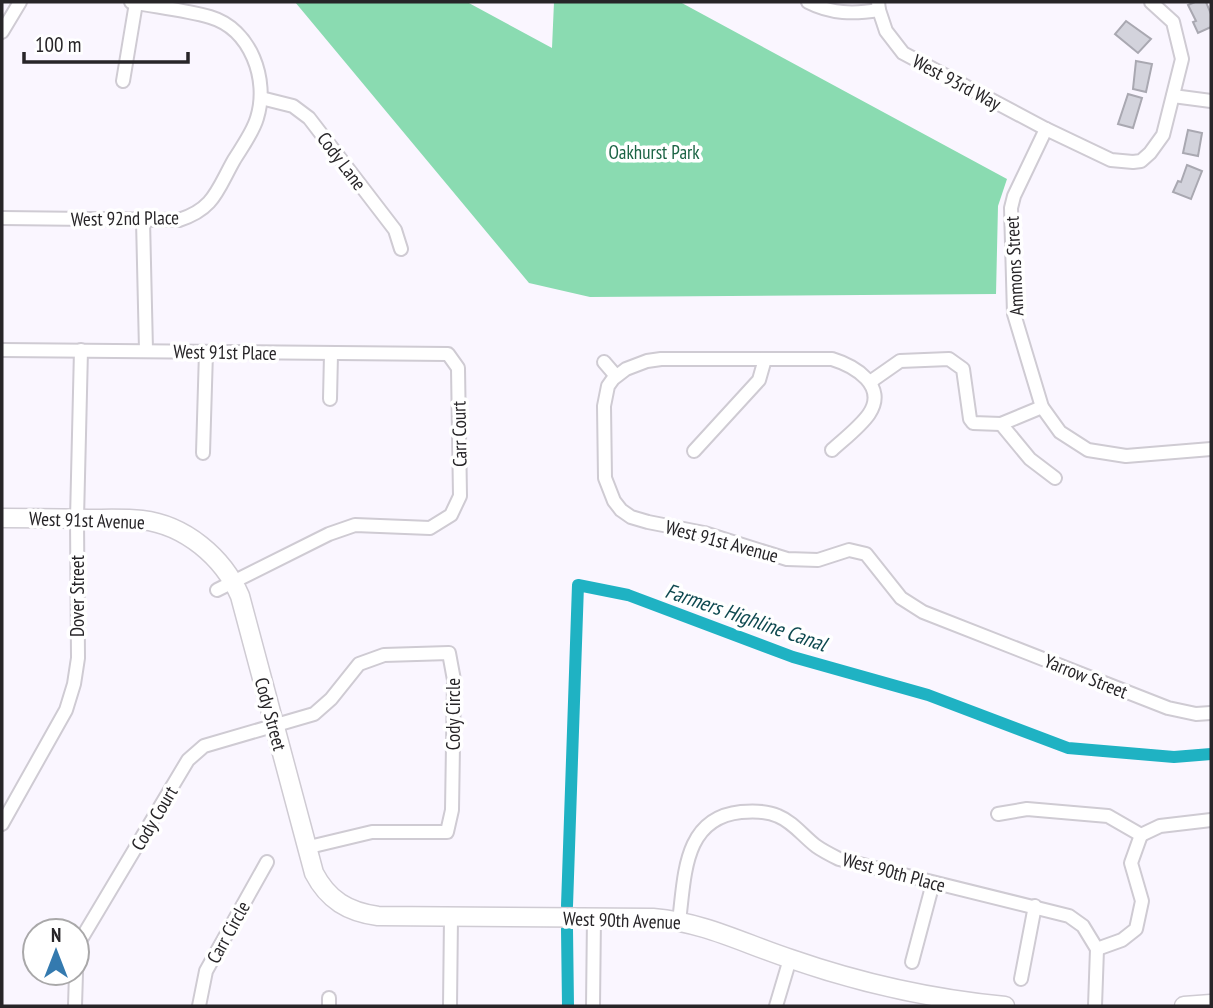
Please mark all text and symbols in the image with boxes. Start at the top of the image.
scale bar [24,21,189,65]
text: 100 m [35,31,81,58]
street label: West 93rd Way [909,49,1006,116]
street label: Cody Lane [312,127,372,195]
park label: Oakhurst Park [608,140,700,164]
street label: West 92nd Place [71,205,179,231]
street label: Ammons Street [999,215,1029,317]
street label: West 91st Place [173,339,277,365]
street label: Carr Court [446,400,472,467]
street label: West 91st Avenue [29,506,145,534]
street label: West 91st Avenue [663,514,781,568]
street label: Dover Street [65,554,89,637]
water label: Farmers Highline Canal [662,577,832,658]
street label: Yarrow Street [1041,648,1132,704]
street label: Cody Street [250,675,292,754]
street label: Cody Circle [441,678,465,750]
street label: Cody Court [125,781,183,855]
street label: West 90th Place [840,847,948,897]
street label: Carr Circle [201,897,255,967]
street label: West 90th Avenue [563,906,681,934]
north arrow [21,917,91,987]
text: N [51,923,61,947]

